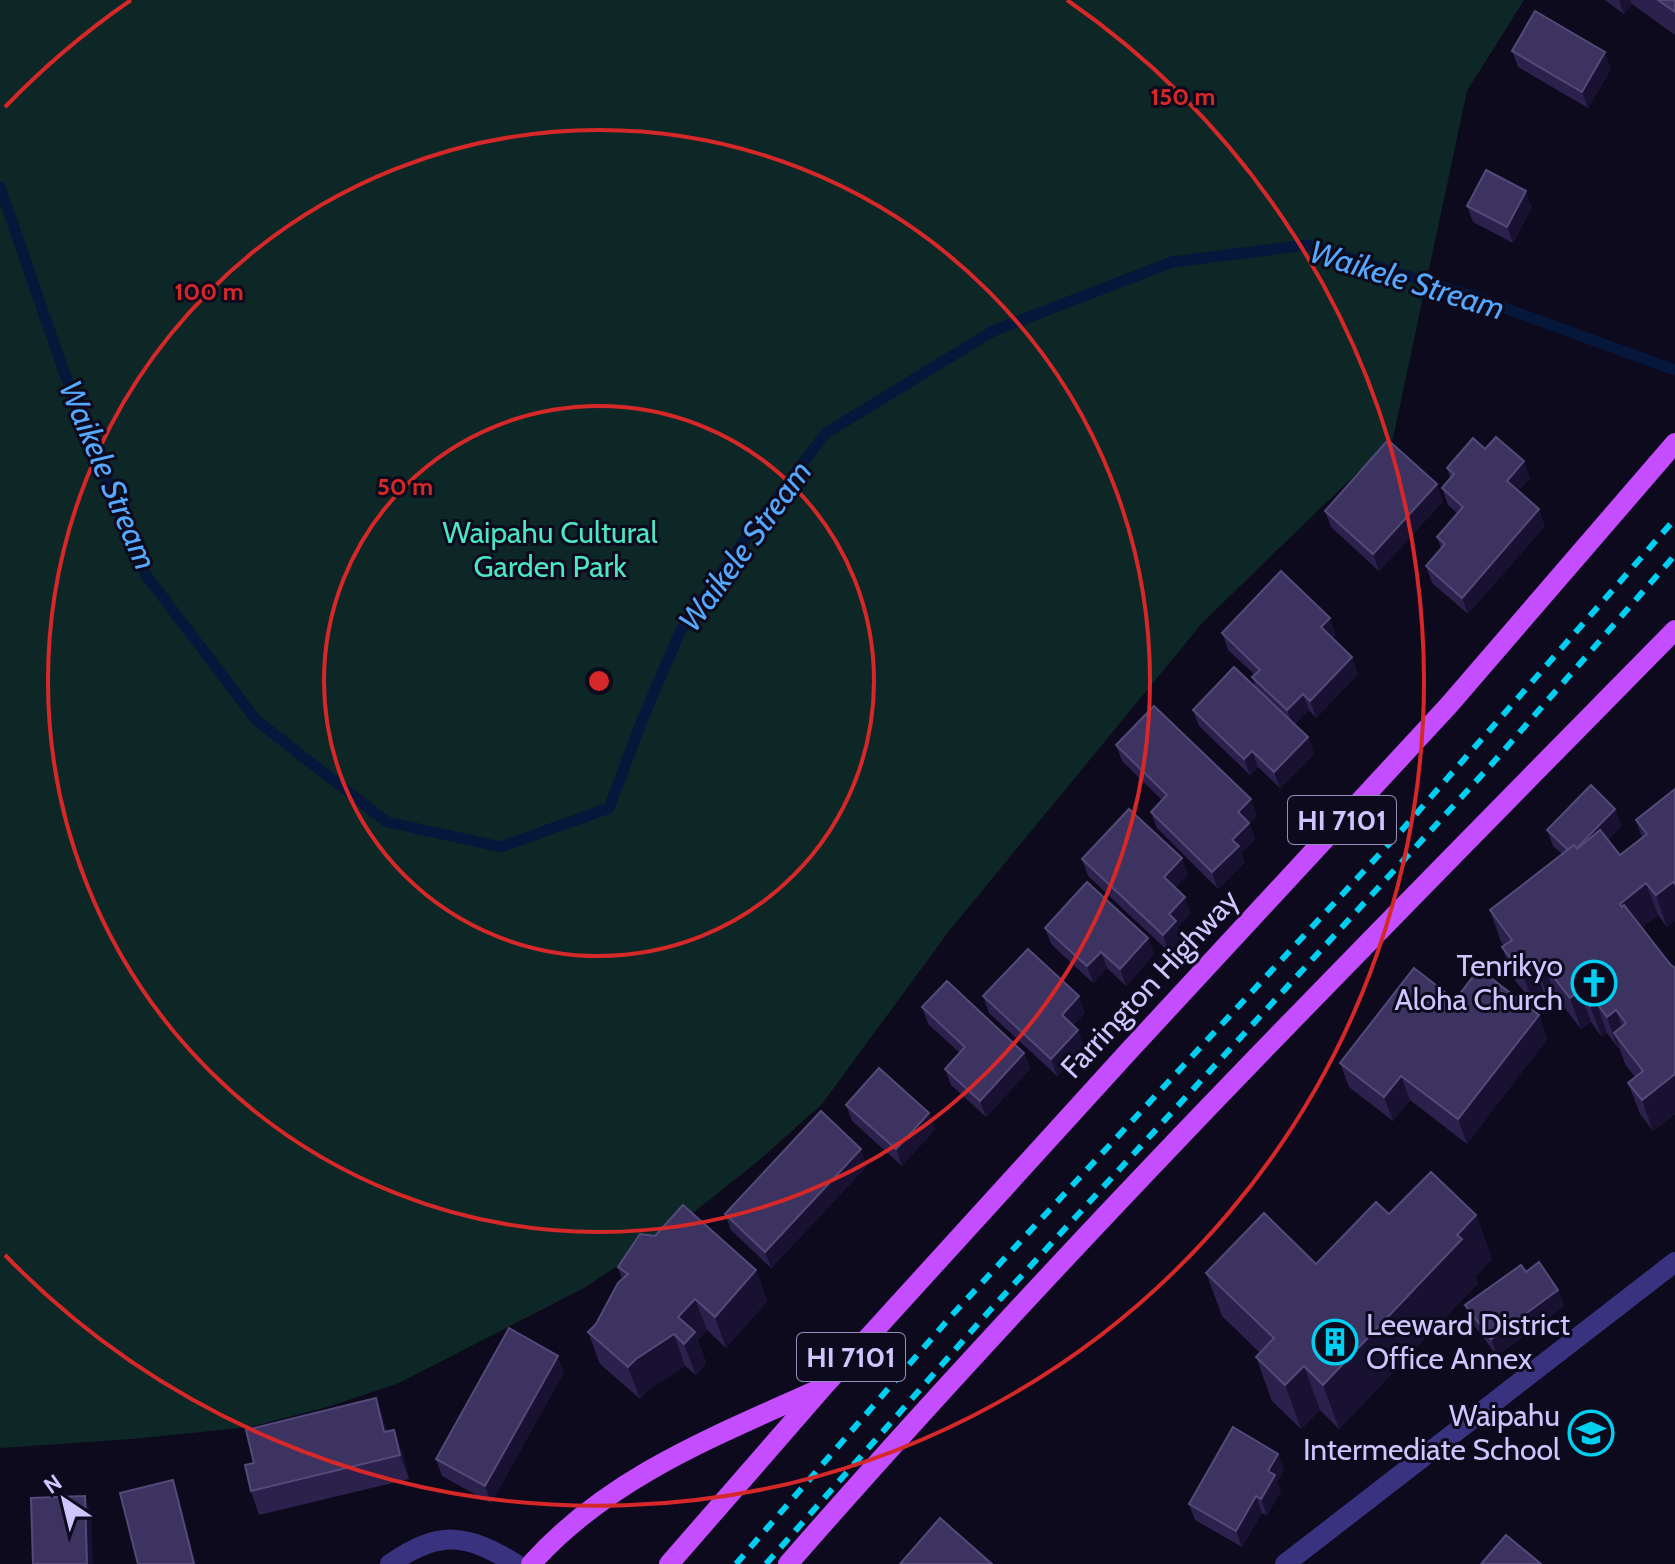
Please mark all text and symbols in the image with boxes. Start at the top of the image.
text: 150 m [1151,82,1215,111]
water label: Waikele Stream [1305,231,1509,328]
text: 100 m [174,277,244,306]
water label: Waikele Stream [51,374,166,575]
water label: Waikele Stream [670,453,820,639]
text: 50 m [377,472,433,501]
park label: Waipahu Cultural Garden Park [442,514,658,585]
centre of rings [585,667,613,695]
road number: HI 7101 [1288,796,1396,844]
street label: Farrington Highway [1053,882,1246,1086]
place label: Tenrikyo Aloha Church [1394,947,1563,1018]
church icon: Tenrikyo Aloha Church [1570,959,1618,1007]
place label: Leeward District Office Annex [1366,1306,1570,1377]
building icon: Leeward District Office Annex [1311,1318,1359,1366]
road number: HI 7101 [797,1333,905,1381]
place label: Waipahu Intermediate School [1303,1397,1560,1468]
school or university icon: Waipahu Intermediate School [1567,1409,1615,1457]
north arrow [24,1460,104,1540]
text: N [39,1469,67,1500]

